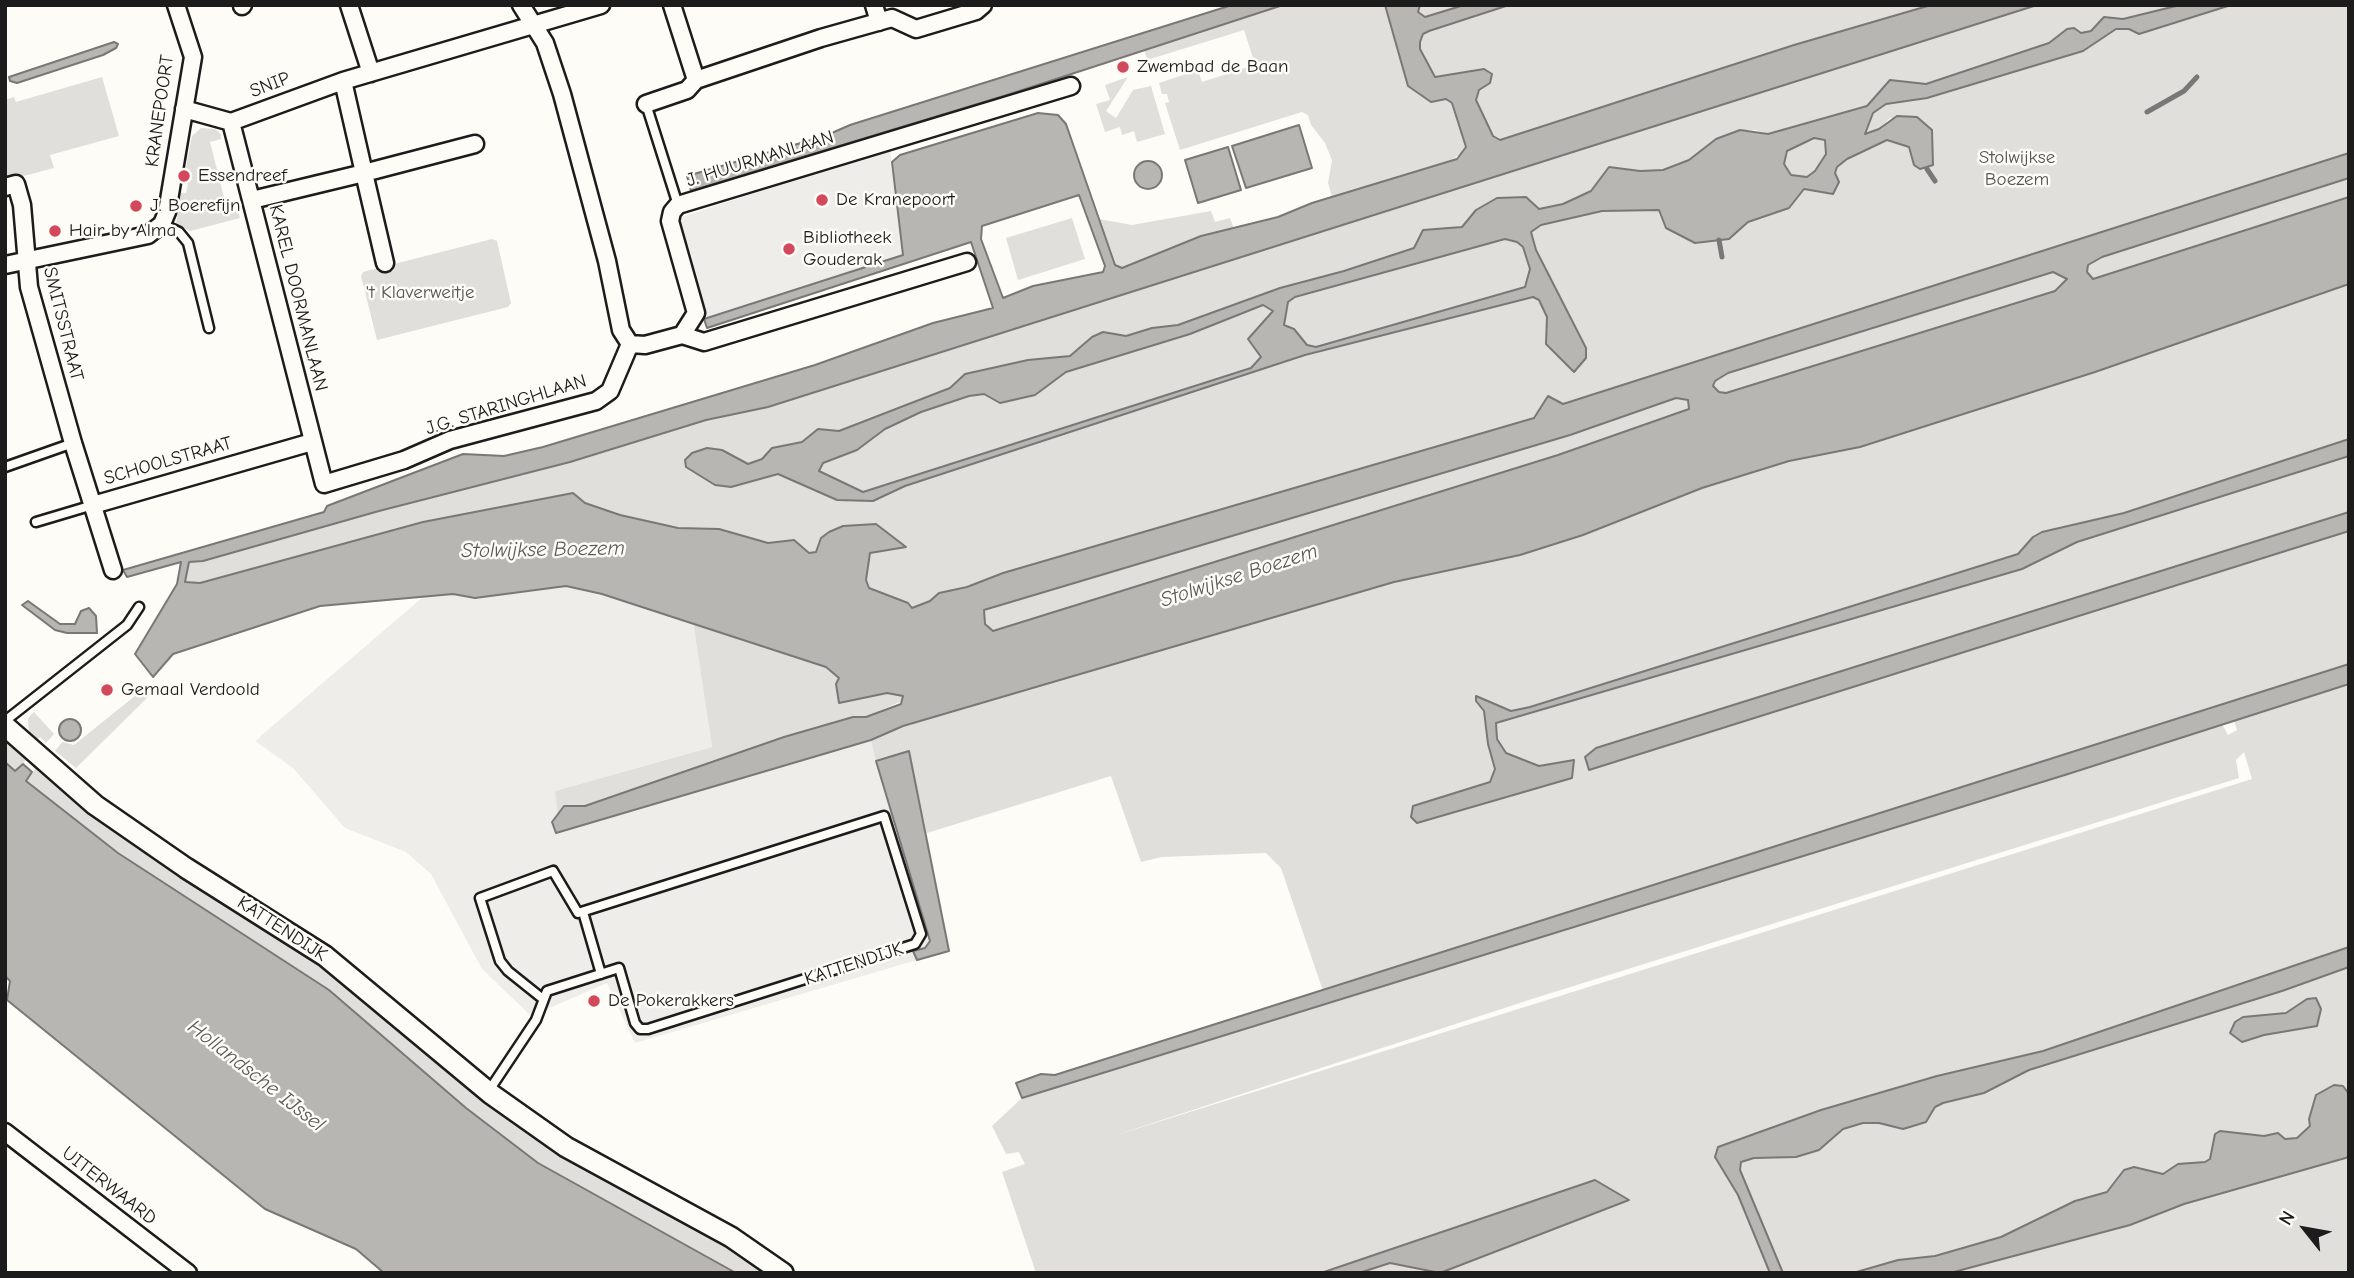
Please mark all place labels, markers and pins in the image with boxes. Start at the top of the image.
place label: Zwembad de Baan [1137,56,1289,78]
marker: Zwembad de Baan [1115,59,1131,75]
place label: Essendreef [198,165,287,187]
marker: Essendreef [176,168,192,184]
place label: De Kranepoort [836,189,955,211]
marker: De Kranepoort [814,192,830,208]
place label: J. Boerefijn [150,195,241,217]
marker: J. Boerefijn [128,198,144,214]
place label: Hair by Alma [69,220,176,242]
marker: Hair by Alma [47,223,63,239]
place label: Bibliotheek Gouderak [803,227,891,271]
marker: Bibliotheek Gouderak [781,241,797,257]
place label: Gemaal Verdoold [121,679,260,701]
marker: Gemaal Verdoold [99,682,115,698]
place label: De Pokerakkers [608,990,734,1012]
marker: De Pokerakkers [586,993,602,1009]

